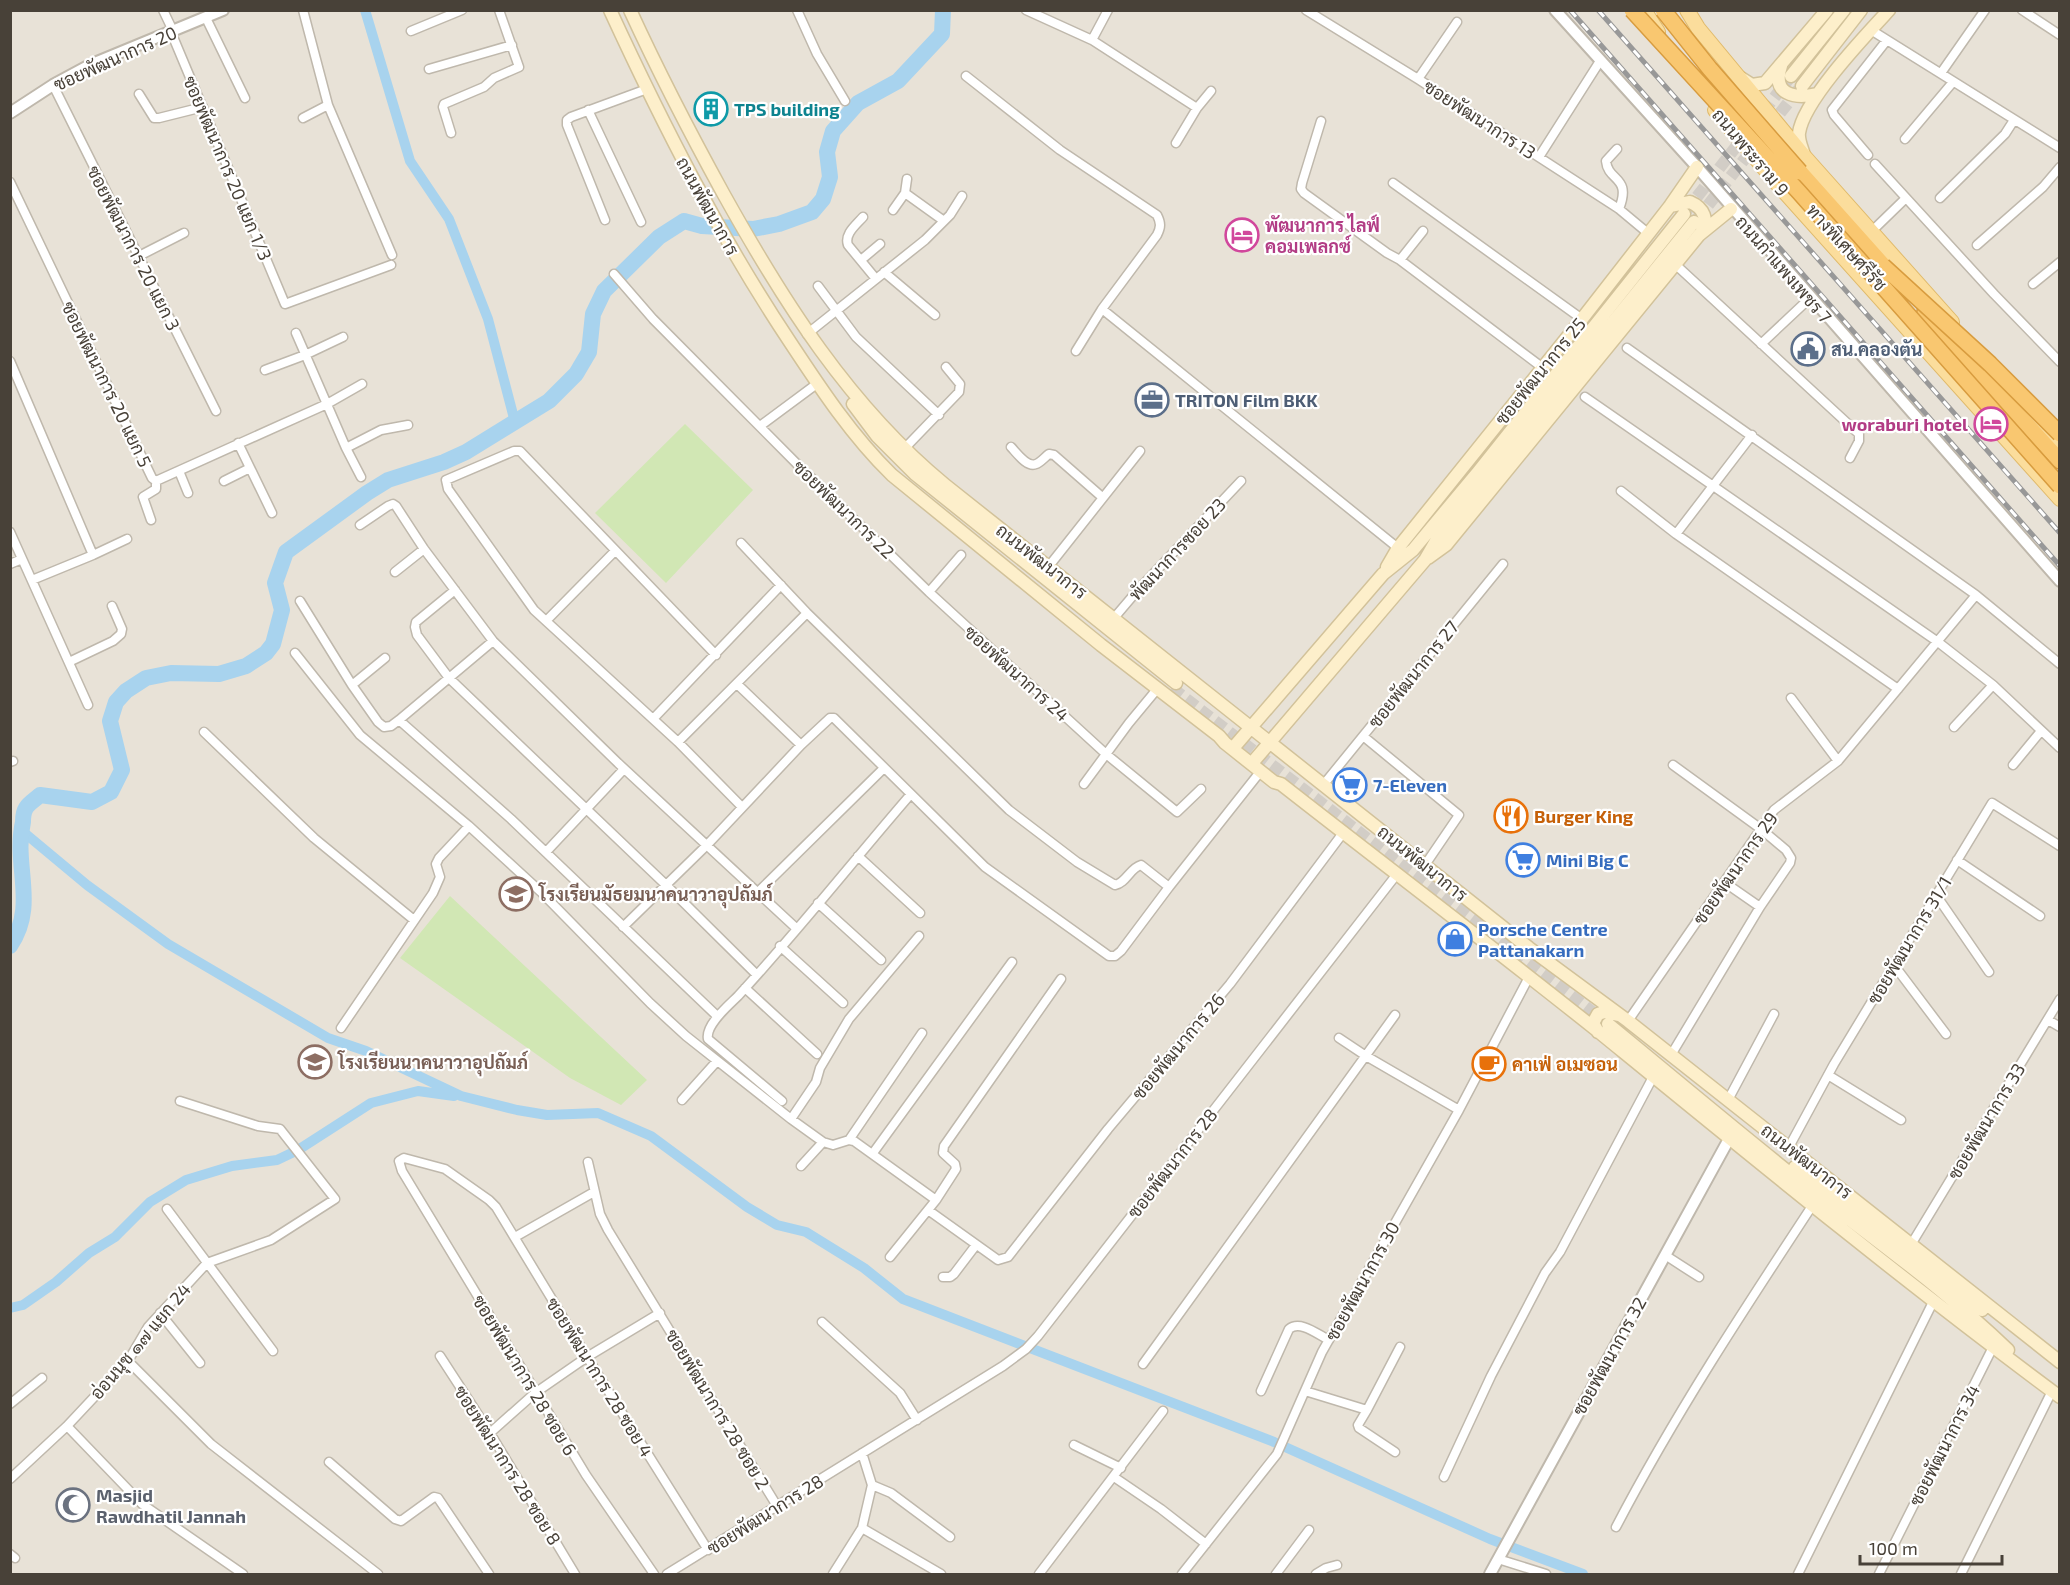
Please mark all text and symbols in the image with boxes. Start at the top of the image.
street label: ซอยพัฒนาการ 20 [50,21,180,95]
street label: ซอยพัฒนาการ 20 แยก 1/3 [179,72,277,264]
street label: ซอยพัฒนาการ 13 [1420,75,1540,163]
building icon: TPS building [693,91,729,127]
place label: TPS building [734,98,840,120]
street label: ถนนพระราม 9 [1708,104,1794,200]
street label: ถนนพัฒนาการ [672,153,744,259]
street label: ซอยพัฒนาการ 20 แยก 3 [83,162,185,334]
street label: ทางพิเศษศรีรัช [1802,198,1893,295]
street label: ถนนกำแพงเพชร 7 [1731,211,1837,327]
place label: พัฒนาการ ไลฟ์ คอมเพลกซ์ [1265,213,1380,257]
hotel icon: พัฒนาการ ไลฟ์ คอมเพลกซ์ [1224,217,1260,253]
street label: ซอยพัฒนาการ 20 แยก 5 [57,298,157,470]
street label: ซอยพัฒนาการ 25 [1490,313,1590,429]
public building icon: สน.คลองตัน [1790,331,1826,367]
place label: สน.คลองตัน [1831,338,1922,360]
office icon: TRITON Film BKK [1134,382,1170,418]
place label: TRITON Film BKK [1175,389,1318,411]
hotel icon: woraburi hotel [1973,406,2009,442]
place label: woraburi hotel [1842,413,1968,435]
street label: ซอยพัฒนาการ 22 [789,455,899,563]
street label: พัฒนาการซอย 23 [1124,493,1230,605]
street label: ถนนพัฒนาการ [992,519,1092,603]
street label: ซอยพัฒนาการ 27 [1363,616,1463,732]
street label: ซอยพัฒนาการ 24 [960,620,1074,726]
supermarket icon: 7-Eleven [1332,767,1368,803]
place label: 7-Eleven [1373,774,1447,796]
restaurant icon: Burger King [1493,798,1529,834]
place label: Burger King [1534,805,1634,827]
street label: ซอยพัฒนาการ 29 [1688,807,1782,929]
street label: ถนนพัฒนาการ [1374,820,1473,906]
supermarket icon: Mini Big C [1505,842,1541,878]
place label: Mini Big C [1546,849,1629,871]
street label: ซอยพัฒนาการ 31/1 [1862,872,1956,1008]
school or university icon: โรงเรียนมัธยมนาคนาวาอุปถัมภ์ [498,876,534,912]
place label: โรงเรียนมัธยมนาคนาวาอุปถัมภ์ [538,882,774,909]
place label: Porsche Centre Pattanakarn [1478,918,1608,961]
shop icon: Porsche Centre Pattanakarn [1437,921,1473,957]
street label: ซอยพัฒนาการ 26 [1127,988,1229,1104]
school or university icon: โรงเรียนนาคนาวาอุปถัมภ์ [297,1044,333,1080]
cafe icon: คาเฟ่ อเมซอน [1471,1046,1507,1082]
place label: โรงเรียนนาคนาวาอุปถัมภ์ [337,1050,529,1077]
place label: คาเฟ่ อเมซอน [1512,1053,1618,1075]
street label: ซอยพัฒนาการ 33 [1943,1059,2029,1183]
street label: ซอยพัฒนาการ 28 [1122,1104,1222,1222]
street label: ถนนพัฒนาการ [1757,1119,1857,1203]
street label: ซอยพัฒนาการ 30 [1320,1218,1404,1344]
street label: อ่อนนุช ๑๗ แยก 24 [85,1278,197,1405]
street label: ซอยพัฒนาการ 28 ซอย 6 [468,1291,582,1459]
street label: ซอยพัฒนาการ 28 ซอย 4 [542,1293,658,1461]
street label: ซอยพัฒนาการ 32 [1567,1293,1651,1419]
street label: ซอยพัฒนาการ 28 ซอย 2 [661,1325,775,1493]
street label: ซอยพัฒนาการ 28 ซอย 8 [450,1381,566,1549]
street label: ซอยพัฒนาการ 34 [1904,1381,1984,1509]
street label: ซอยพัฒนาการ 28 [703,1469,827,1559]
place label: Masjid Rawdhatil Jannah [96,1484,246,1527]
mosque icon: Masjid Rawdhatil Jannah [55,1487,91,1523]
scale bar [1860,1528,2002,1566]
text: 100 m [1869,1537,1918,1559]

